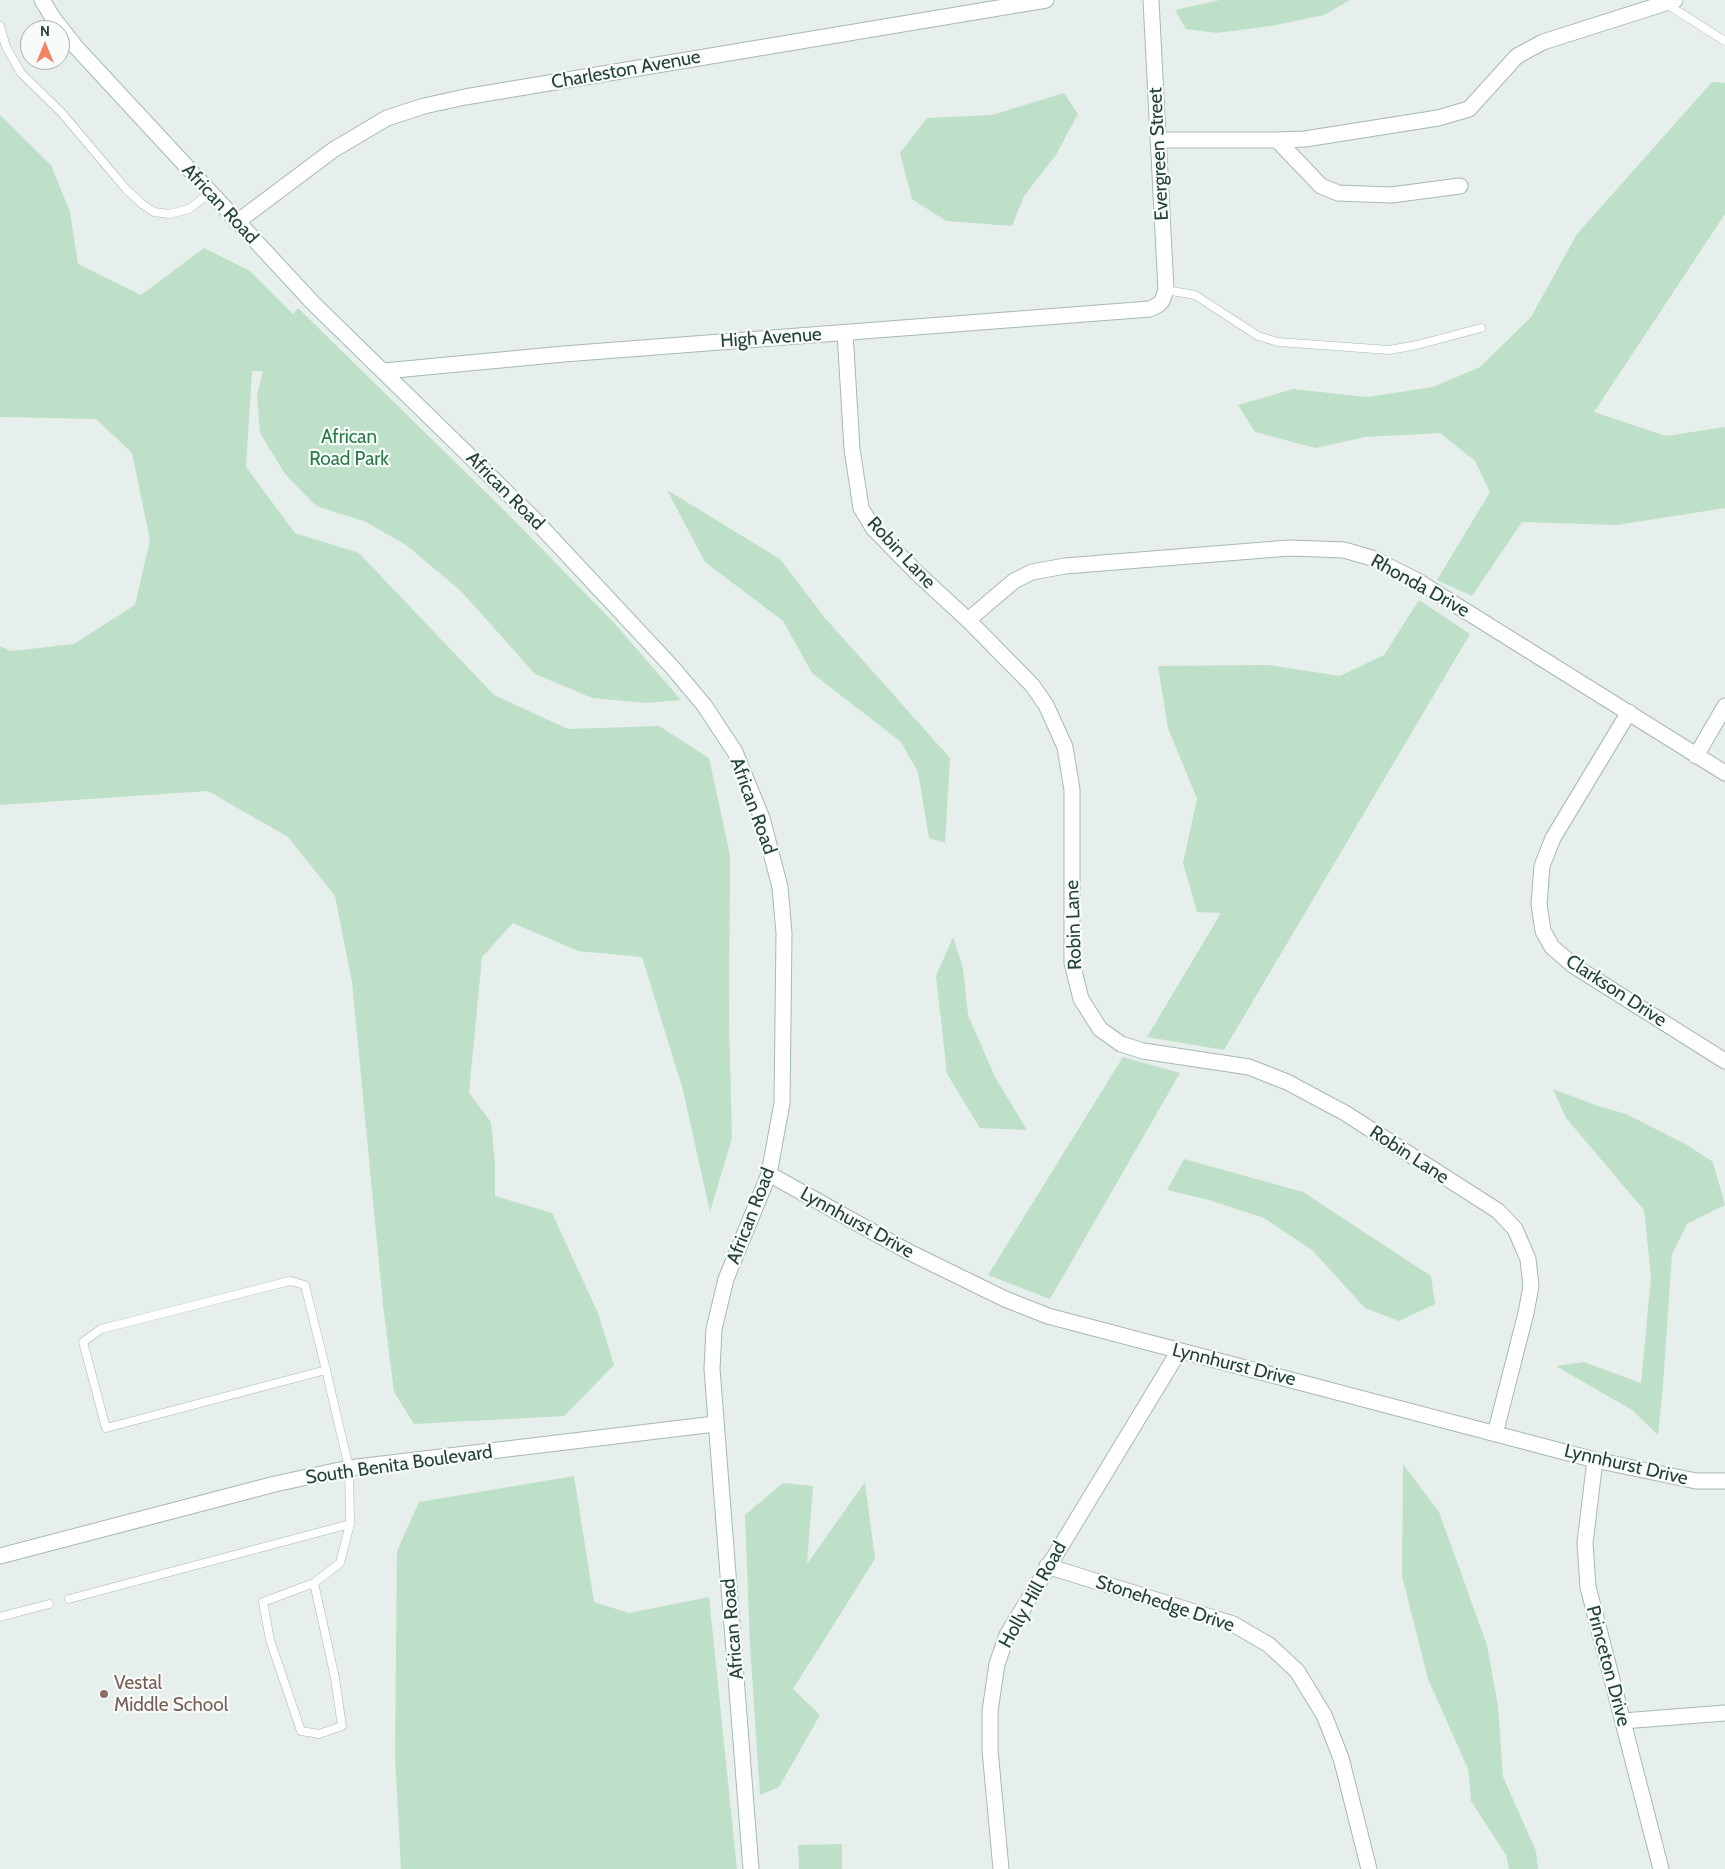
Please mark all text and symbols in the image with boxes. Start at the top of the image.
north arrow [20,20,70,70]
text: N [40,22,50,40]
street label: Charleston Avenue [550,46,702,94]
street label: Evergreen Street [1144,87,1174,221]
street label: African Road [177,159,263,249]
street label: High Avenue [720,323,822,353]
park label: African Road Park [309,426,389,470]
street label: African Road [461,447,549,535]
street label: Robin Lane [862,512,940,594]
street label: Rhonda Drive [1367,550,1473,622]
street label: African Road [725,754,781,858]
street label: Robin Lane [1061,880,1087,970]
street label: Clarkson Drive [1561,950,1671,1032]
street label: Robin Lane [1365,1121,1453,1189]
street label: African Road [722,1164,780,1268]
street label: Lynnhurst Drive [796,1182,918,1264]
street label: Lynnhurst Drive [1170,1339,1298,1391]
street label: Lynnhurst Drive [1562,1440,1690,1490]
street label: South Benita Boulevard [304,1441,494,1489]
street label: Holly Hill Road [994,1538,1072,1652]
street label: Stonehedge Drive [1093,1571,1237,1637]
street label: African Road [717,1577,749,1681]
street label: Princeton Drive [1581,1603,1635,1729]
place label: Vestal Middle School [114,1672,228,1716]
marker: Vestal Middle School [98,1688,110,1700]

